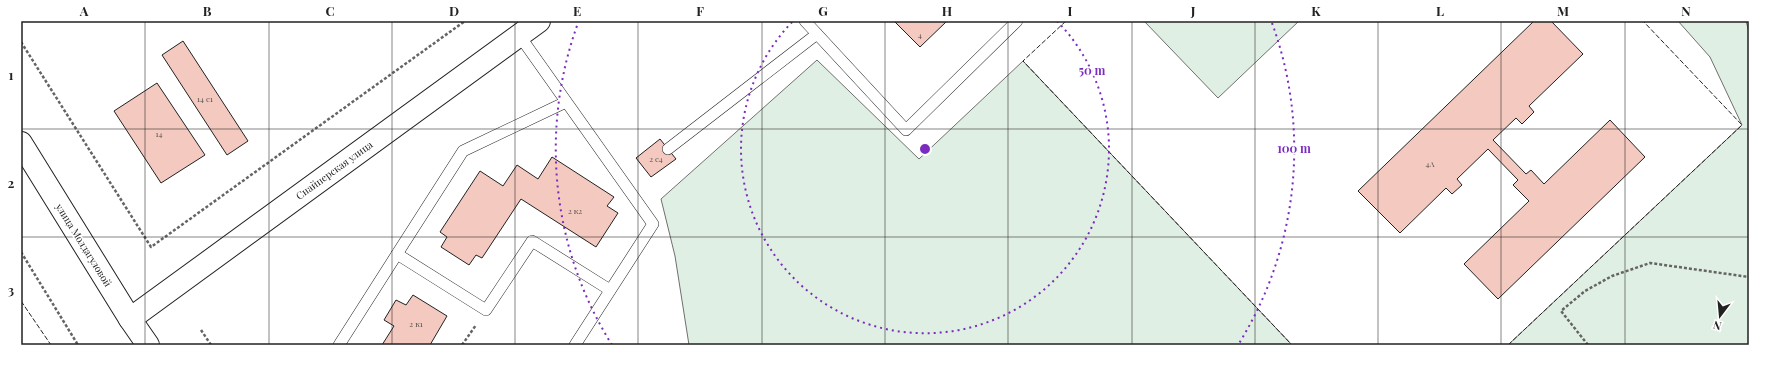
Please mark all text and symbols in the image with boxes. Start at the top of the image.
text: A [79,2,89,19]
text: B [203,2,212,19]
text: C [325,2,335,19]
text: D [449,2,459,19]
text: E [573,2,581,19]
text: F [696,2,704,19]
text: G [818,2,828,19]
text: H [942,2,952,19]
text: I [1068,2,1073,19]
text: J [1190,2,1196,19]
text: K [1311,2,1321,19]
text: L [1436,2,1444,19]
text: M [1557,2,1569,19]
text: N [1681,2,1691,19]
house number: 4 [918,29,922,40]
text: 50 m [1079,62,1106,78]
text: 1 [9,66,14,83]
house number: 14 с1 [197,93,213,104]
house number: 14 [156,128,162,139]
street label: Снайперская улица [293,137,375,203]
text: 100 m [1277,140,1311,156]
centre of rings [918,142,932,156]
house number: 2 с4 [649,153,663,164]
house number: 4А [1426,158,1435,169]
text: 2 [8,174,15,191]
street label: улица Молдагуловой [52,200,115,289]
house number: 2 к2 [568,205,582,216]
text: 3 [8,281,14,298]
north arrow [1700,296,1740,336]
house number: 2 к1 [409,318,423,329]
text: N [1711,318,1723,334]

